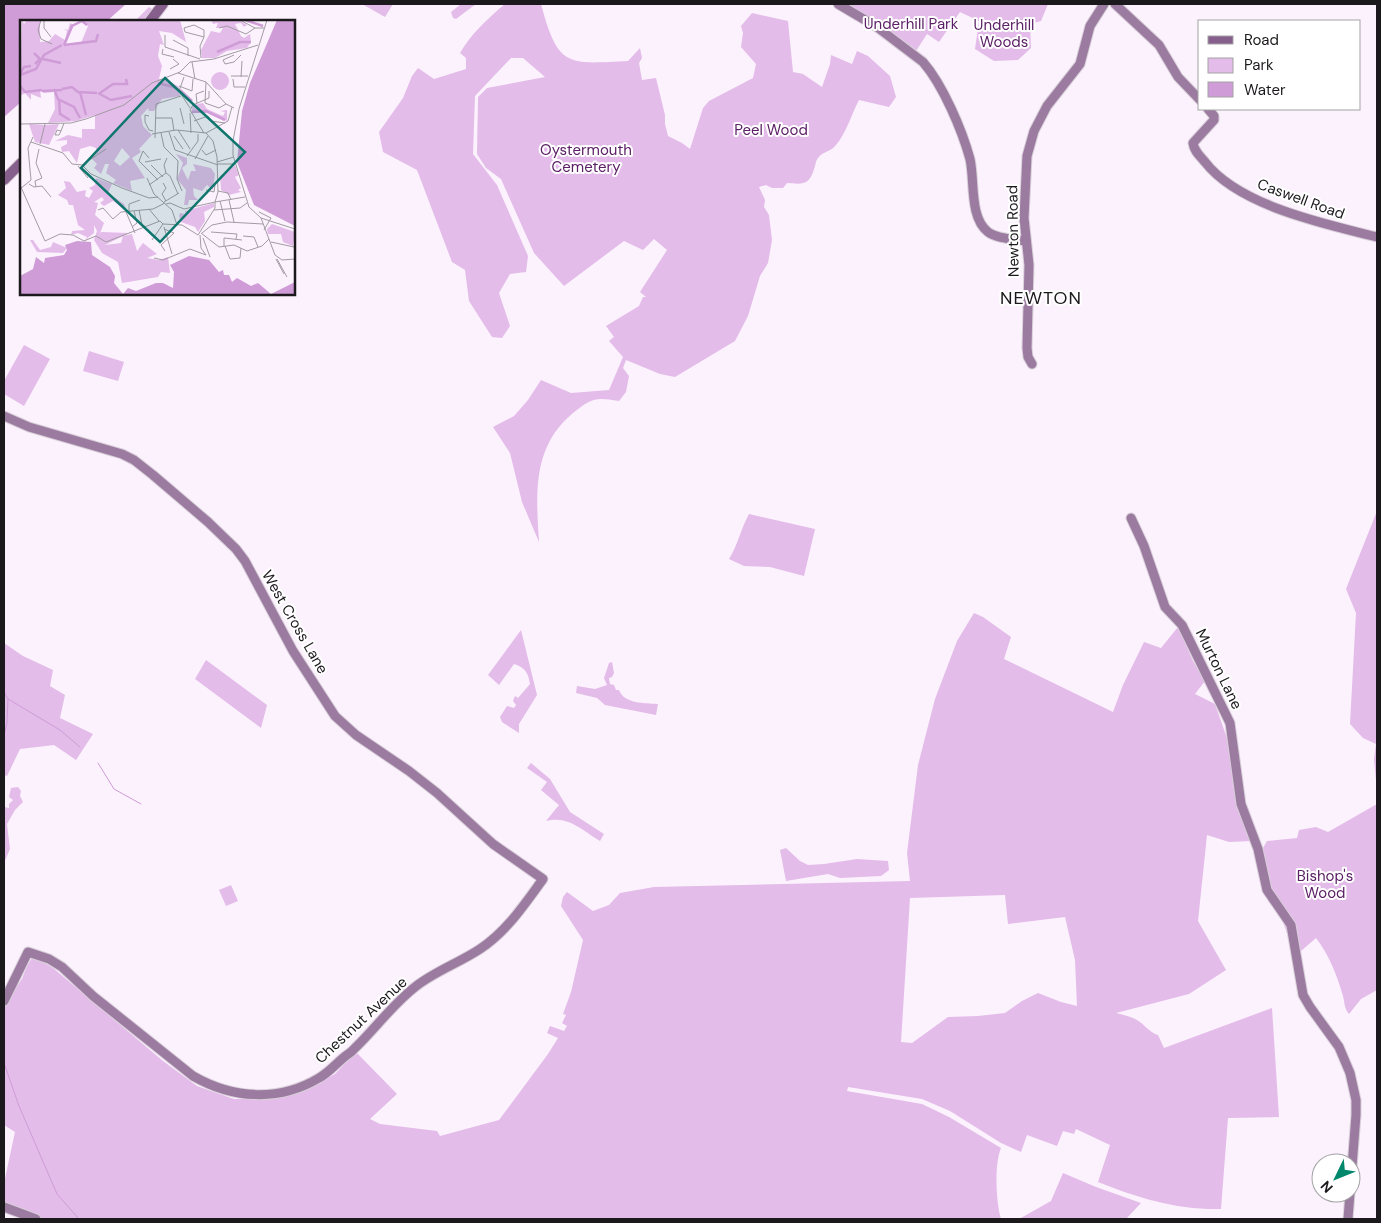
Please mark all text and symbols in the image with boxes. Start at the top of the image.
park label: Underhill Park [864,14,959,34]
park label: Underhill Woods [974,15,1034,52]
inset map [20,20,295,295]
legend [1198,20,1361,110]
text: Road [1244,30,1279,50]
text: Park [1244,55,1274,75]
text: Water [1244,80,1286,100]
park label: Peel Wood [734,120,808,140]
park label: Oystermouth Cemetery [540,140,632,177]
street label: Caswell Road [1255,174,1347,224]
street label: Newton Road [1002,185,1024,277]
district label: NEWTON [1000,286,1082,310]
street label: West Cross Lane [257,567,333,677]
street label: Murton Lane [1191,625,1247,713]
park label: Bishop's Wood [1297,866,1353,903]
street label: Chestnut Avenue [311,972,411,1068]
north arrow [1311,1153,1361,1203]
text: N [1316,1177,1337,1197]

